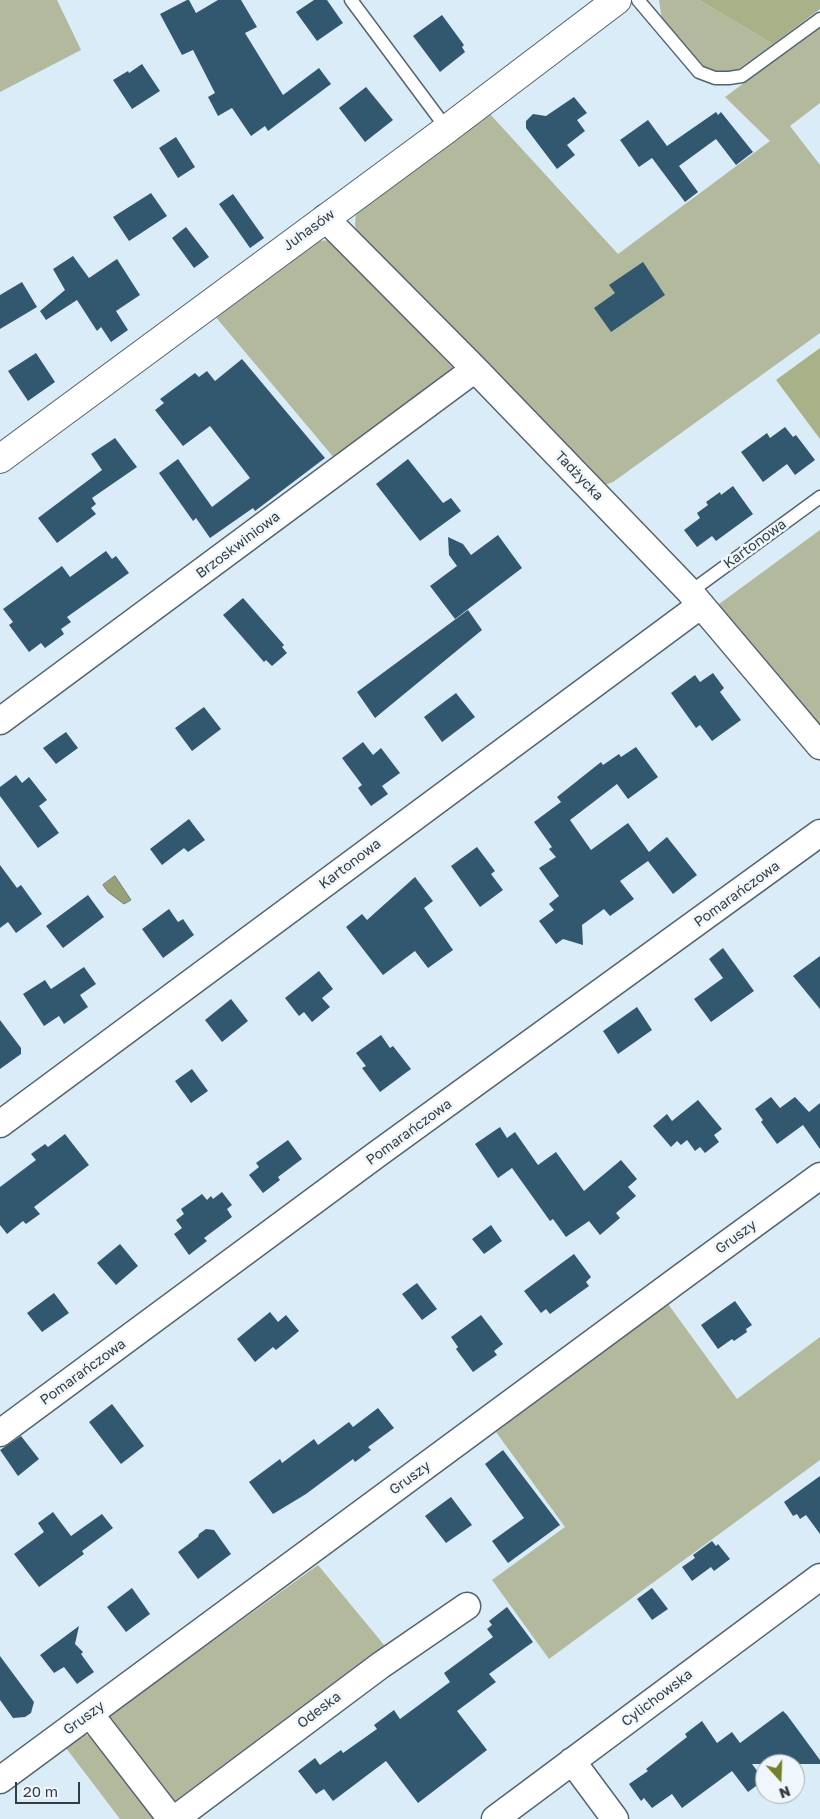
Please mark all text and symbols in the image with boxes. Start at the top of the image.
street label: Juhasów [280,206,338,254]
street label: Tadżycka [551,448,607,504]
street label: Brzoskwiniowa [193,508,283,582]
street label: Kartonowa [721,516,789,572]
street label: Kartonowa [316,835,384,893]
street label: Pomarańczowa [691,857,783,931]
street label: Pomarańczowa [363,1095,455,1169]
street label: Gruszy [712,1217,760,1257]
street label: Pomarańczowa [37,1335,129,1409]
street label: Gruszy [386,1458,434,1498]
street label: Cylichowska [618,1666,696,1730]
street label: Odeska [294,1688,344,1732]
street label: Gruszy [60,1698,108,1738]
north arrow [755,1754,805,1804]
scale bar [18,1772,82,1804]
text: 20 m [23,1782,58,1800]
text: N [777,1783,793,1802]

